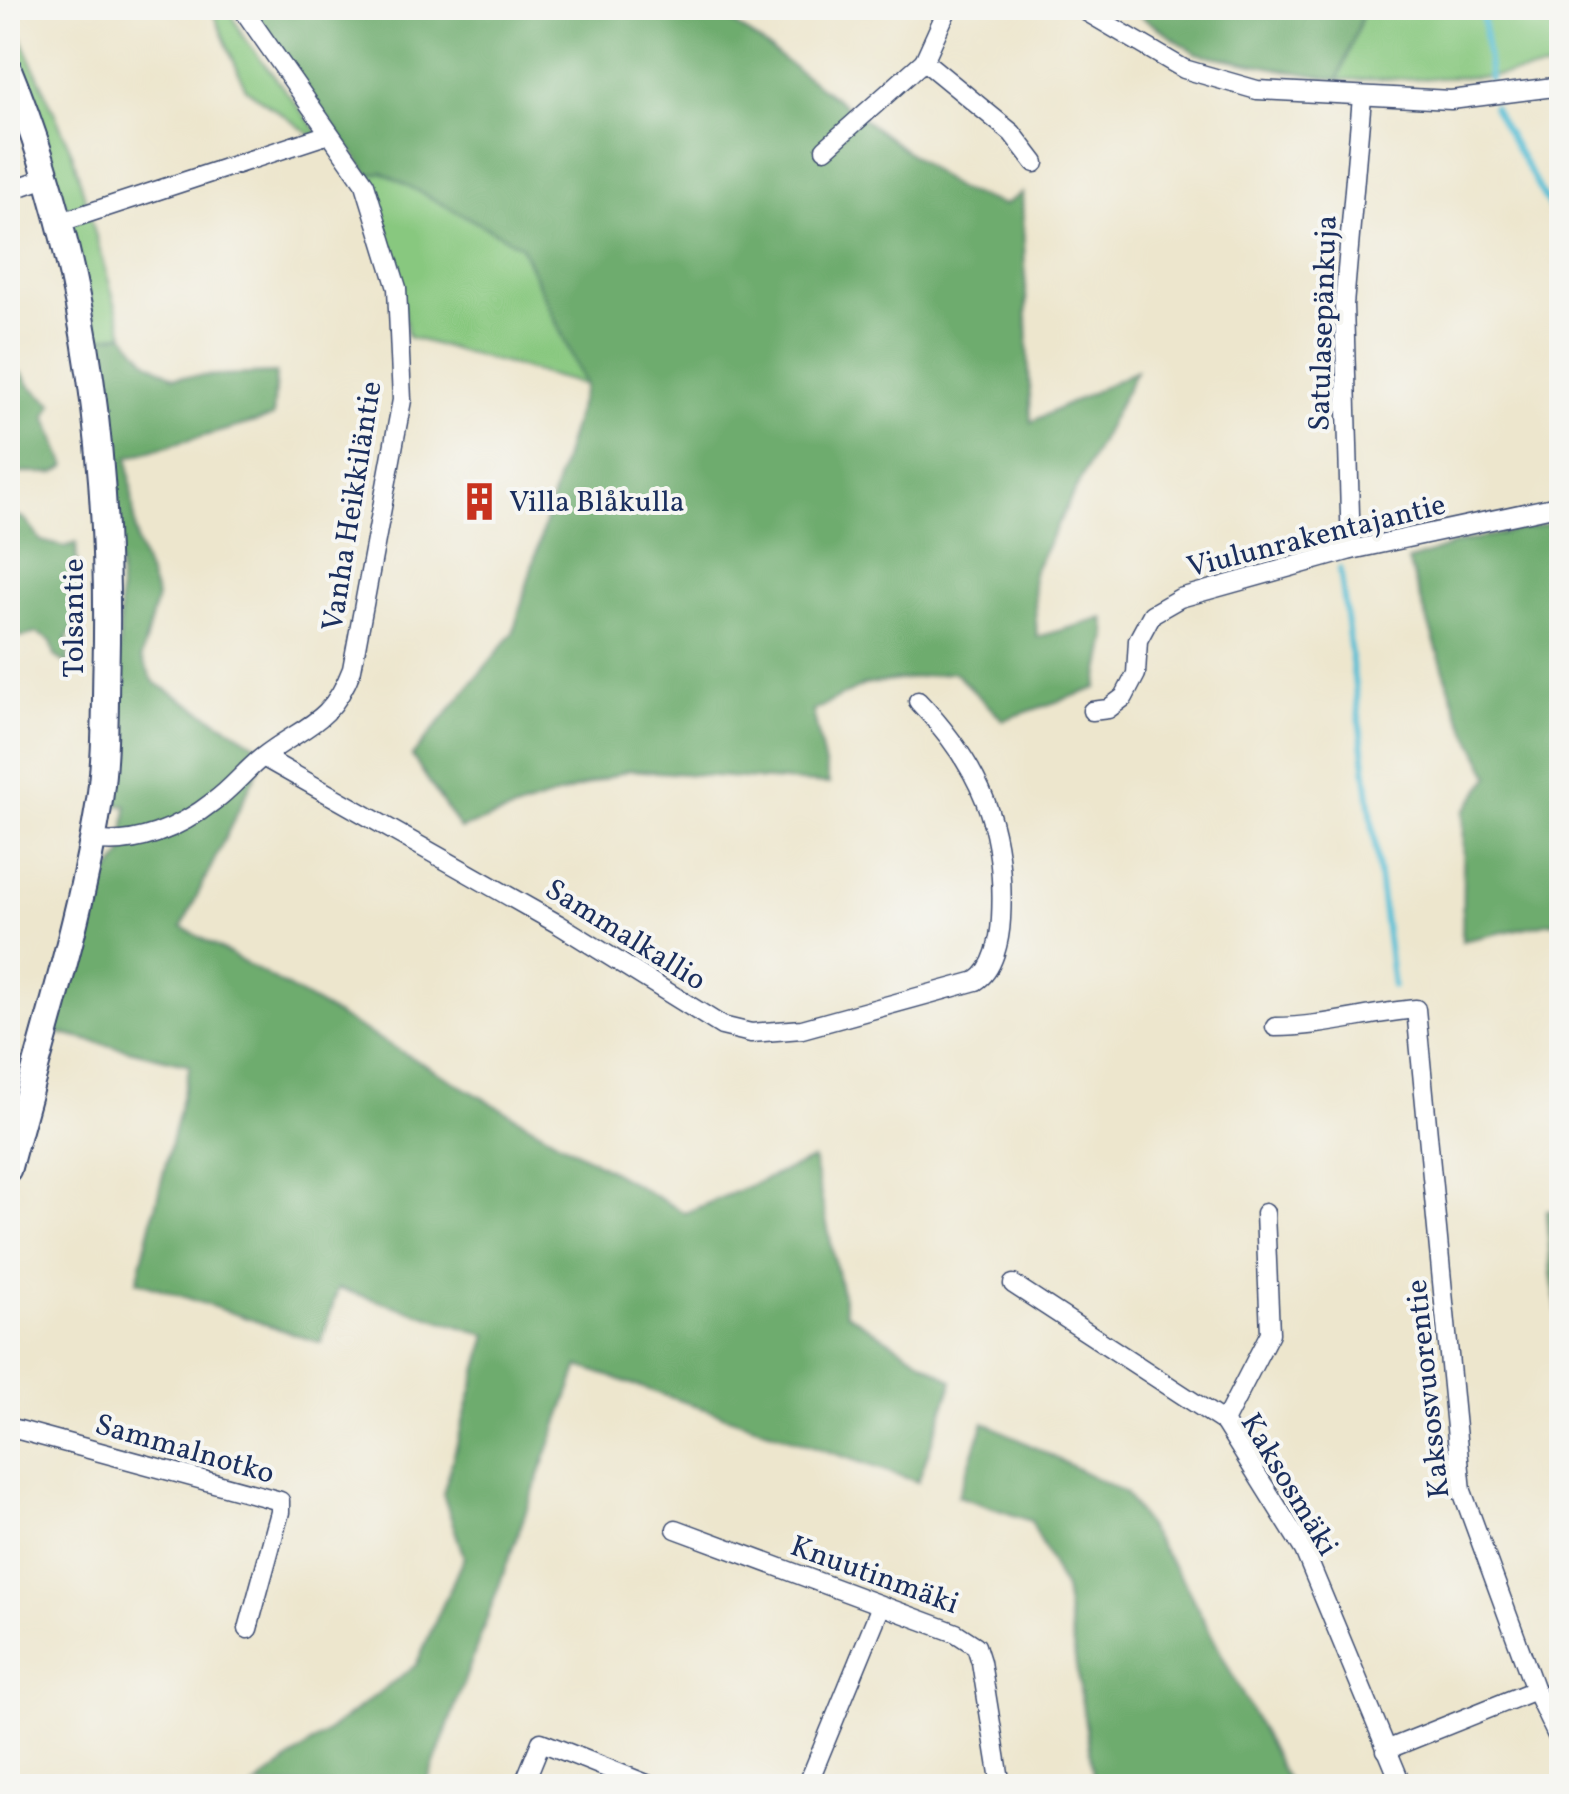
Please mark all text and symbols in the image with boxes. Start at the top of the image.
street label: Satulasepänkuja [1299,214,1349,432]
street label: Vanha Heikkiläntie [312,378,393,634]
building icon: Villa Blåkulla [458,480,500,522]
place label: Villa Blåkulla [509,482,685,524]
street label: Viulunrakentajantie [1183,485,1450,589]
street label: Tolsantie [54,558,96,678]
street label: Sammalkallio [536,869,714,1002]
street label: Kaksosvuorentie [1397,1277,1461,1500]
street label: Sammalnotko [90,1404,279,1496]
street label: Kaksosmäki [1229,1406,1348,1564]
street label: Knuutinmäki [784,1526,964,1626]

